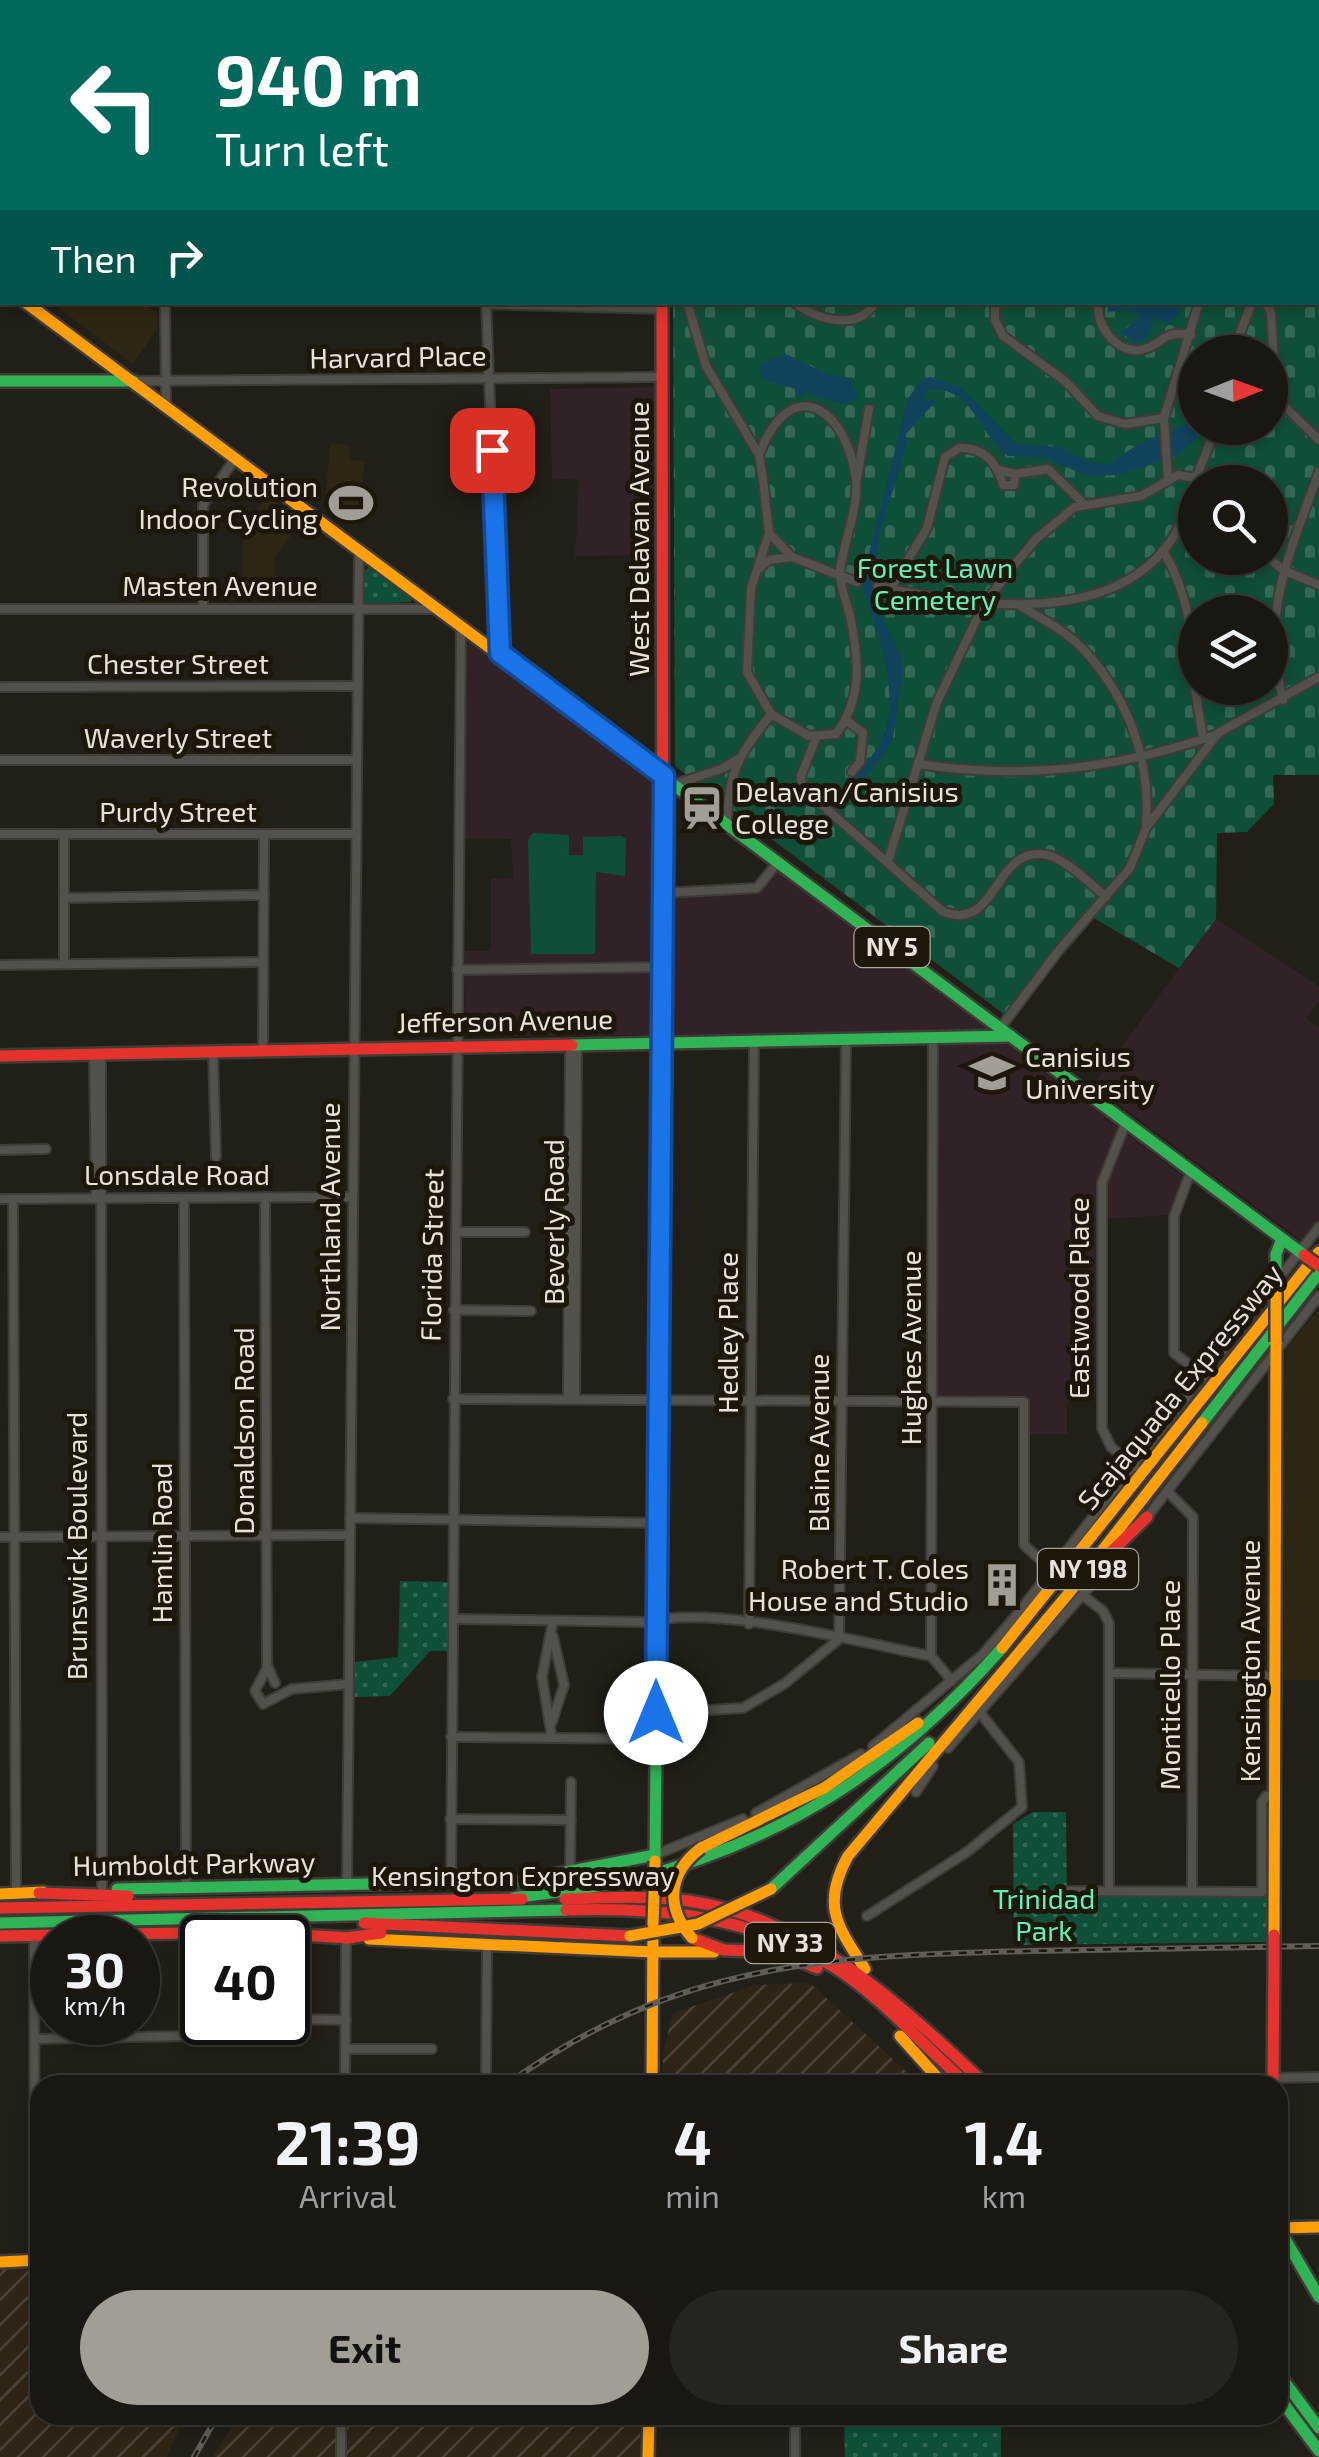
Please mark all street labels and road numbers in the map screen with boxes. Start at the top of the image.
street label: Harvard Place [309,337,487,375]
street label: West Delavan Avenue [621,401,655,677]
street label: Masten Avenue [122,568,318,602]
street label: Chester Street [87,646,269,680]
street label: Waverly Street [84,720,272,754]
street label: Purdy Street [99,794,257,828]
road number: NY 5 [854,927,930,967]
street label: Jefferson Avenue [397,1001,613,1039]
street label: Northland Avenue [312,1102,346,1332]
street label: Beverly Road [536,1139,570,1305]
street label: Lonsdale Road [84,1157,270,1191]
street label: Florida Street [412,1168,450,1342]
street label: Eastwood Place [1061,1197,1095,1399]
street label: Hughes Avenue [893,1250,927,1446]
street label: Hedley Place [710,1252,744,1414]
street label: Scajaquada Expressway [1070,1257,1289,1516]
street label: Donaldson Road [226,1327,260,1535]
street label: Blaine Avenue [801,1354,835,1532]
street label: Brunswick Boulevard [59,1412,93,1680]
street label: Hamlin Road [144,1463,178,1623]
street label: Kensington Avenue [1232,1540,1266,1782]
road number: NY 198 [1038,1549,1138,1589]
street label: Monticello Place [1152,1580,1186,1790]
street label: Humboldt Parkway [72,1844,316,1882]
street label: Kensington Expressway [371,1858,675,1892]
road number: NY 33 [745,1923,835,1963]

